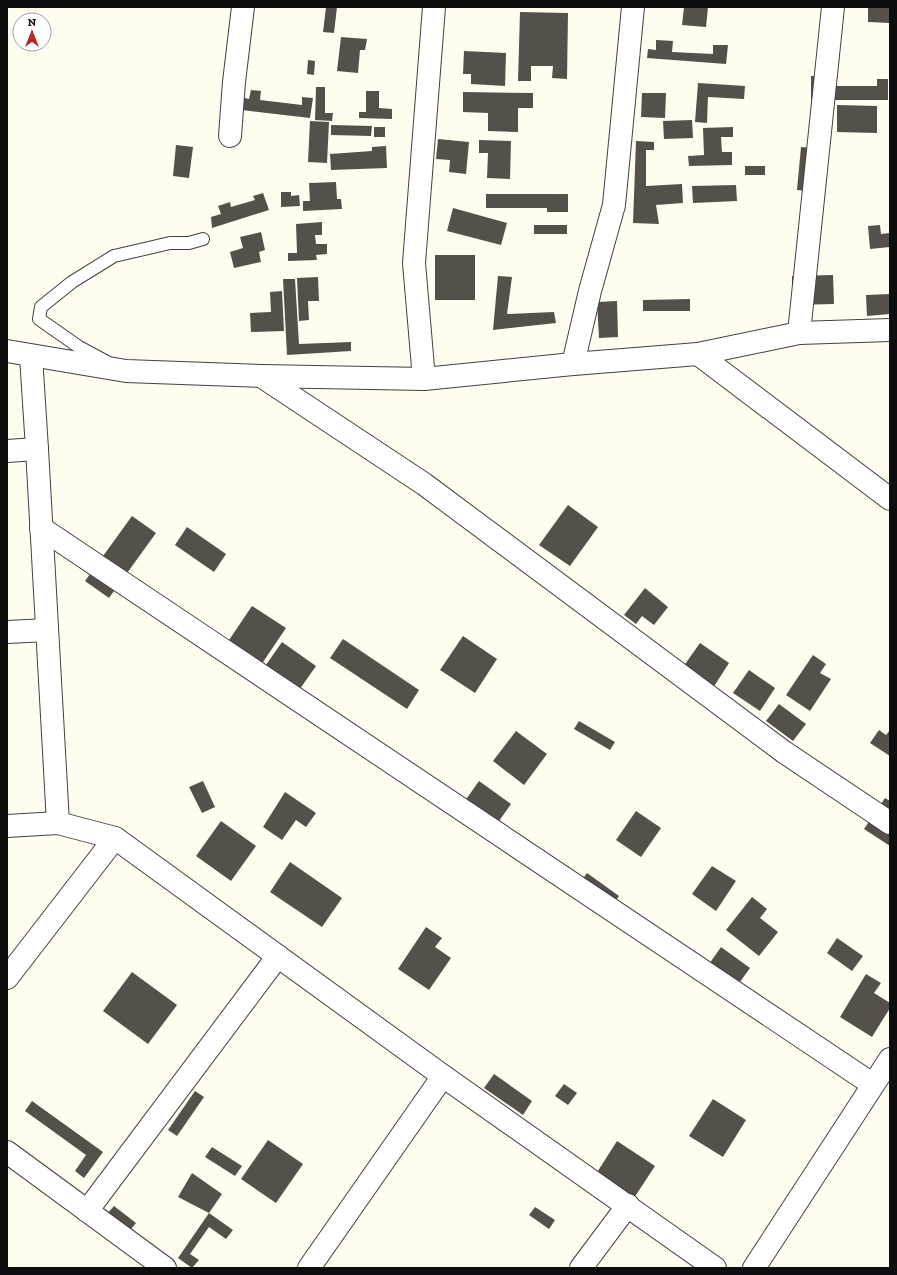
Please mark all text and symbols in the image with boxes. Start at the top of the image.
north arrow [12,12,52,52]
text: N [28,16,37,29]

